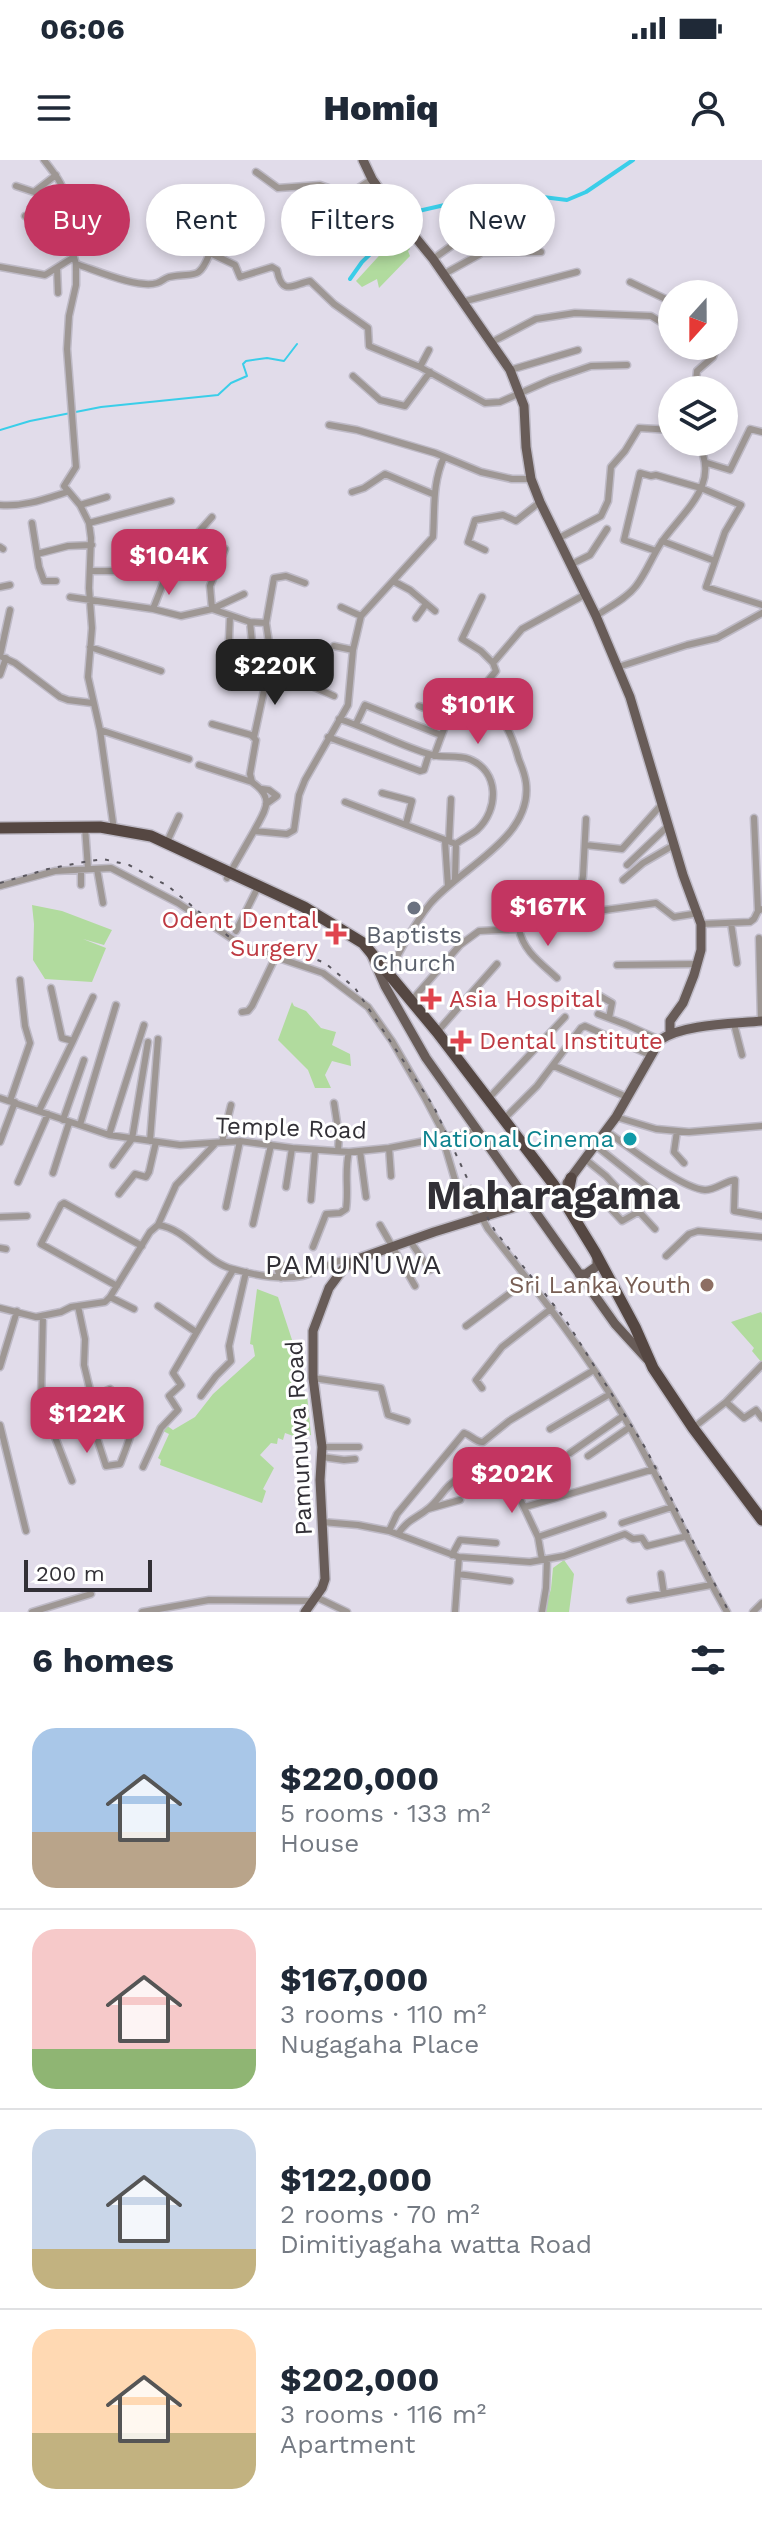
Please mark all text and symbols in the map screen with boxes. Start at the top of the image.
text: 06:06 [40,11,125,46]
icon: menu [32,86,76,130]
icon: person [686,86,730,130]
text: Homiq [323,87,439,129]
chip: Buy [24,184,130,256]
chip: Rent [146,184,265,256]
chip: Filters [281,184,423,256]
chip: New [439,184,555,256]
north arrow [658,280,738,360]
map controls [658,280,738,456]
button: layers [658,376,738,456]
pin: $104K [113,529,225,597]
text: $104K [129,540,209,570]
pin: $220K [219,639,331,707]
text: $220K [234,650,316,680]
pin: $101K [422,678,534,746]
text: $101K [441,689,515,719]
pin: $167K [492,880,604,948]
text: $167K [509,891,587,921]
marker: Baptists Church [405,899,423,917]
place label: Odent Dental Surgery [161,906,319,962]
place label: Baptists Church [366,921,462,977]
marker: Odent Dental Surgery [325,923,347,945]
place label: Asia Hospital [449,985,603,1013]
marker: Asia Hospital [420,988,442,1010]
place label: Dental Institute [479,1027,663,1055]
marker: Dental Institute [450,1030,472,1052]
street label: Temple Road [215,1111,367,1145]
place label: National Cinema [421,1125,614,1153]
marker: National Cinema [621,1130,639,1148]
district label: Maharagama [426,1172,680,1219]
district label: PAMUNUWA [265,1248,443,1281]
place label: Sri Lanka Youth [509,1271,691,1299]
marker: Sri Lanka Youth [698,1276,716,1294]
street label: Pamunuwa Road [280,1340,318,1536]
pin: $122K [31,1387,143,1455]
text: $122K [49,1398,125,1428]
pin: $202K [456,1447,568,1515]
text: $202K [471,1458,553,1488]
scale bar [24,1556,152,1592]
text: 200 m [36,1561,105,1586]
icon: filters [686,1638,730,1682]
text: 6 homes [32,1640,174,1680]
text: $220,000 [280,1758,439,1798]
icon: home [96,1760,192,1856]
text: 5 rooms · 133 m² [280,1798,491,1828]
text: House [280,1828,359,1858]
text: $167,000 [280,1959,428,1999]
icon: home [96,1961,192,2057]
text: 3 rooms · 110 m² [280,1999,487,2029]
text: Nugagaha Place [280,2029,479,2059]
text: $122,000 [280,2159,432,2199]
icon: home [96,2161,192,2257]
text: 2 rooms · 70 m² [280,2199,480,2229]
text: Dimitiyagaha watta Road [280,2229,592,2259]
text: $202,000 [280,2359,439,2399]
icon: home [96,2361,192,2457]
text: 3 rooms · 116 m² [280,2399,486,2429]
text: Apartment [280,2429,416,2459]

